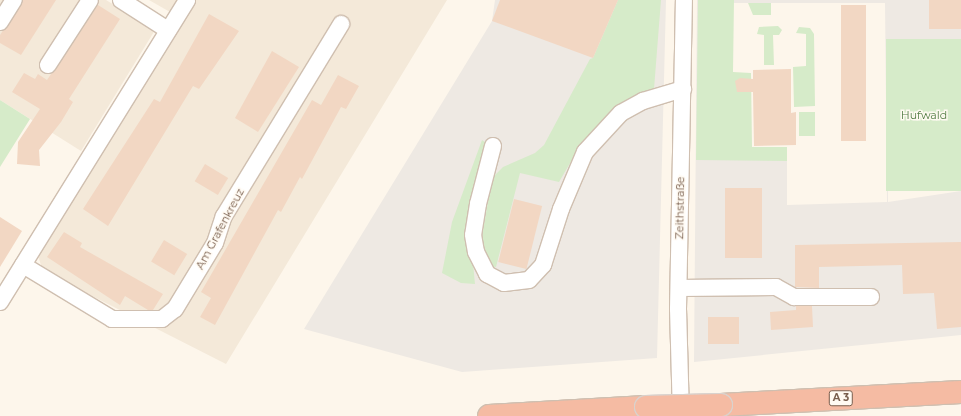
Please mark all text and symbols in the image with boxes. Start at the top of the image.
park label: Hufwald [901,108,947,122]
street label: Zeithstraße [673,177,687,239]
street label: Am Grafenkreuz [193,186,247,272]
road number: A 3 [828,390,854,406]

